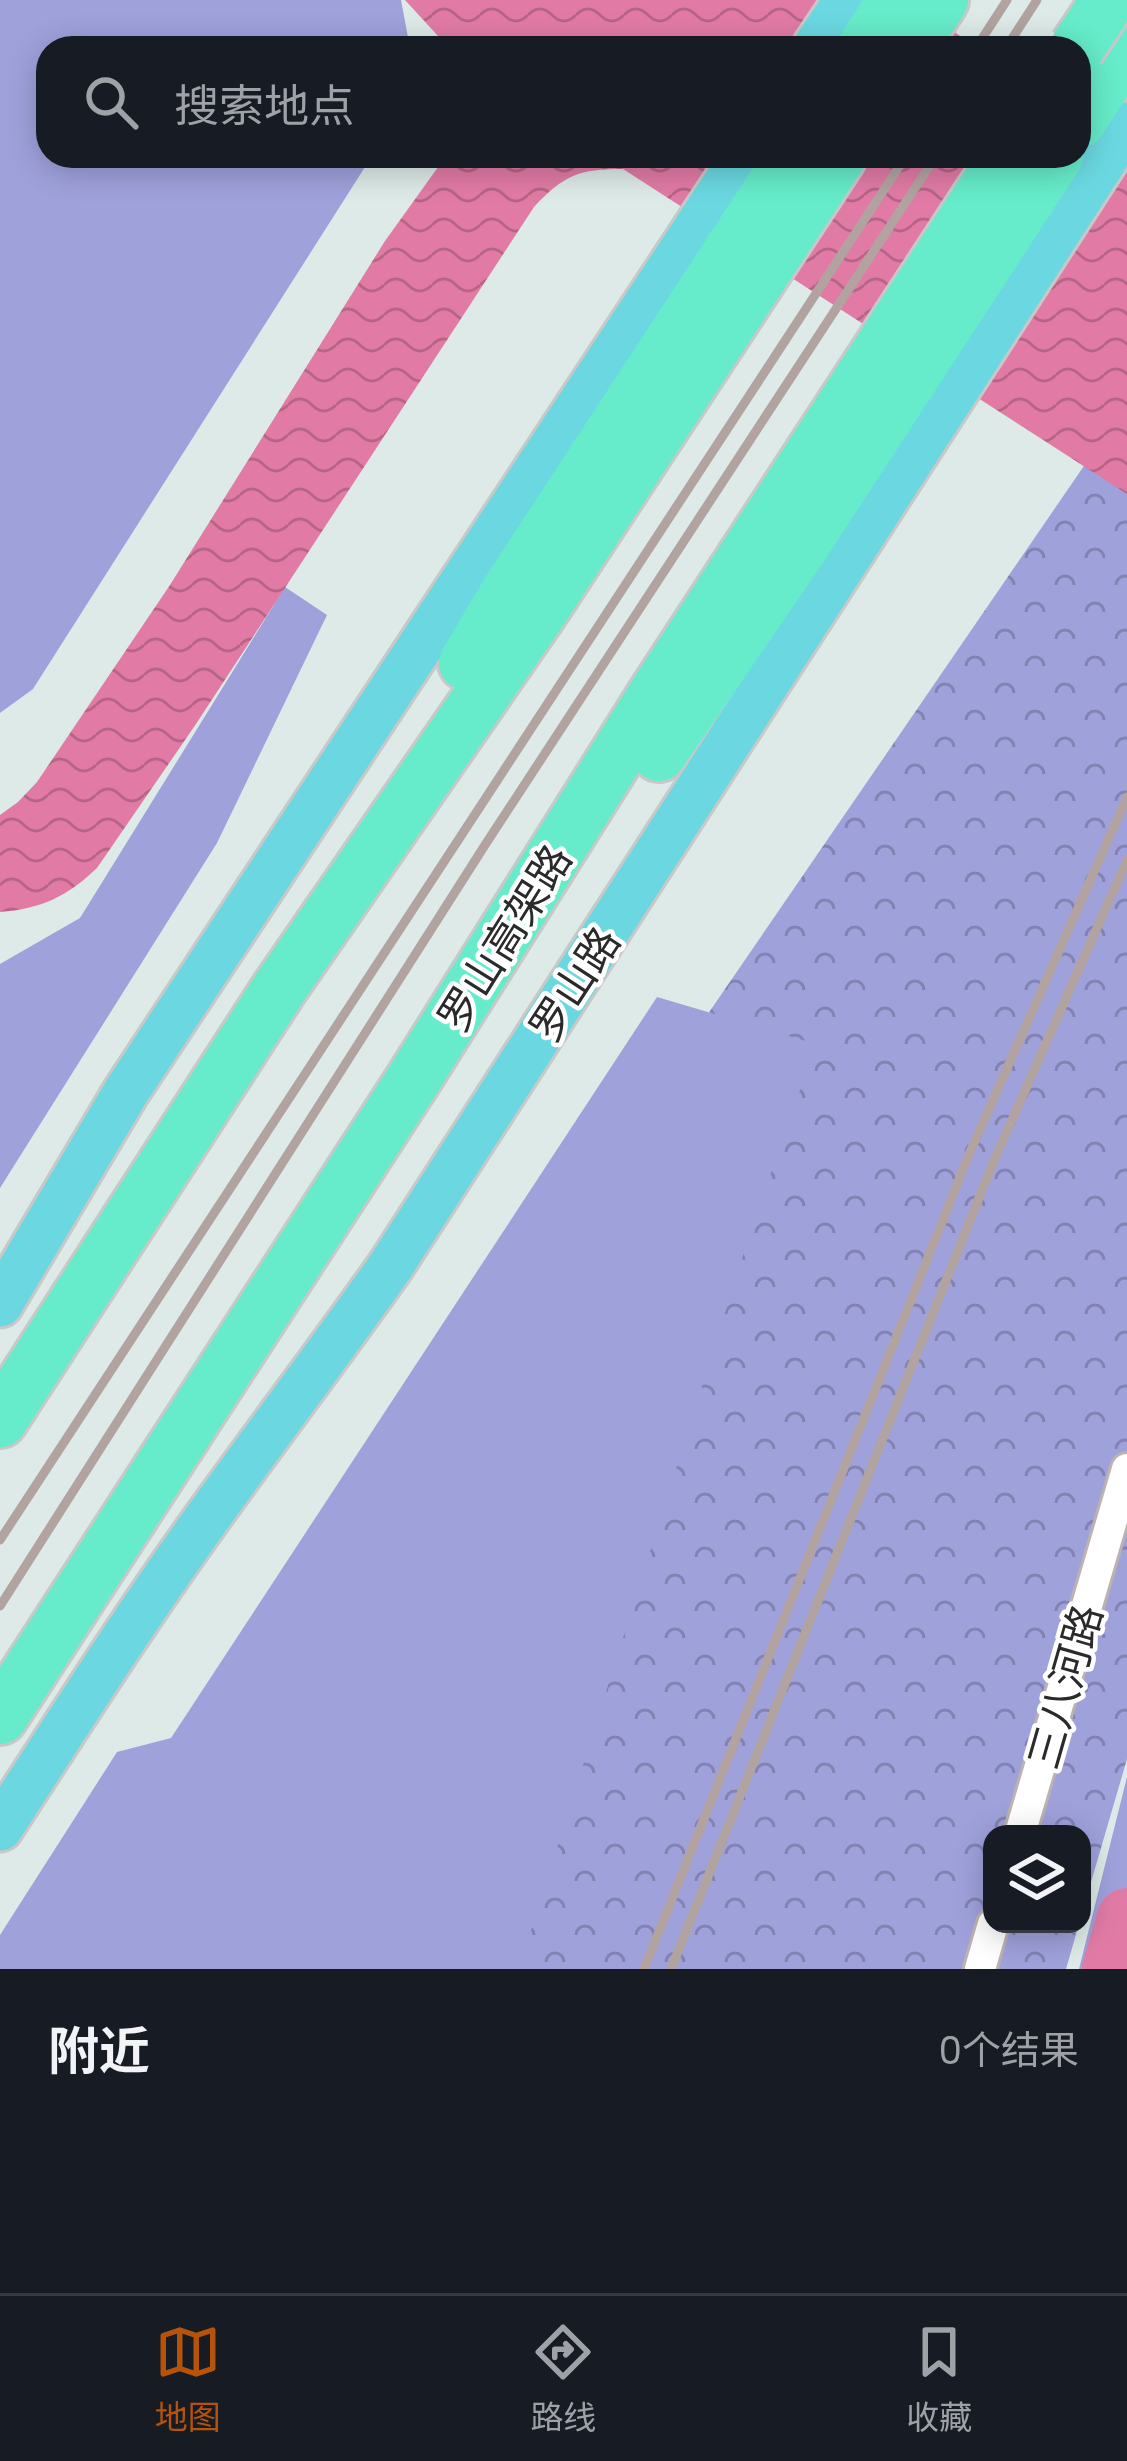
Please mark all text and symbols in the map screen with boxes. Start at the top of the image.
search box [36,36,1091,168]
icon: search [78,69,144,135]
text: 搜索地点 [174,77,354,131]
street label: 罗山高架路 [426,835,580,1039]
street label: 罗山路 [518,917,628,1049]
street label: 三八河路 [1016,1598,1110,1774]
map controls [983,1825,1091,1933]
button: layers [983,1825,1091,1933]
text: 附近 [48,2018,150,2079]
text: 0个结果 [938,2025,1079,2072]
tab: 地图 [155,2319,221,2439]
tab: 路线 [530,2319,596,2439]
tab: 收藏 [906,2319,972,2439]

